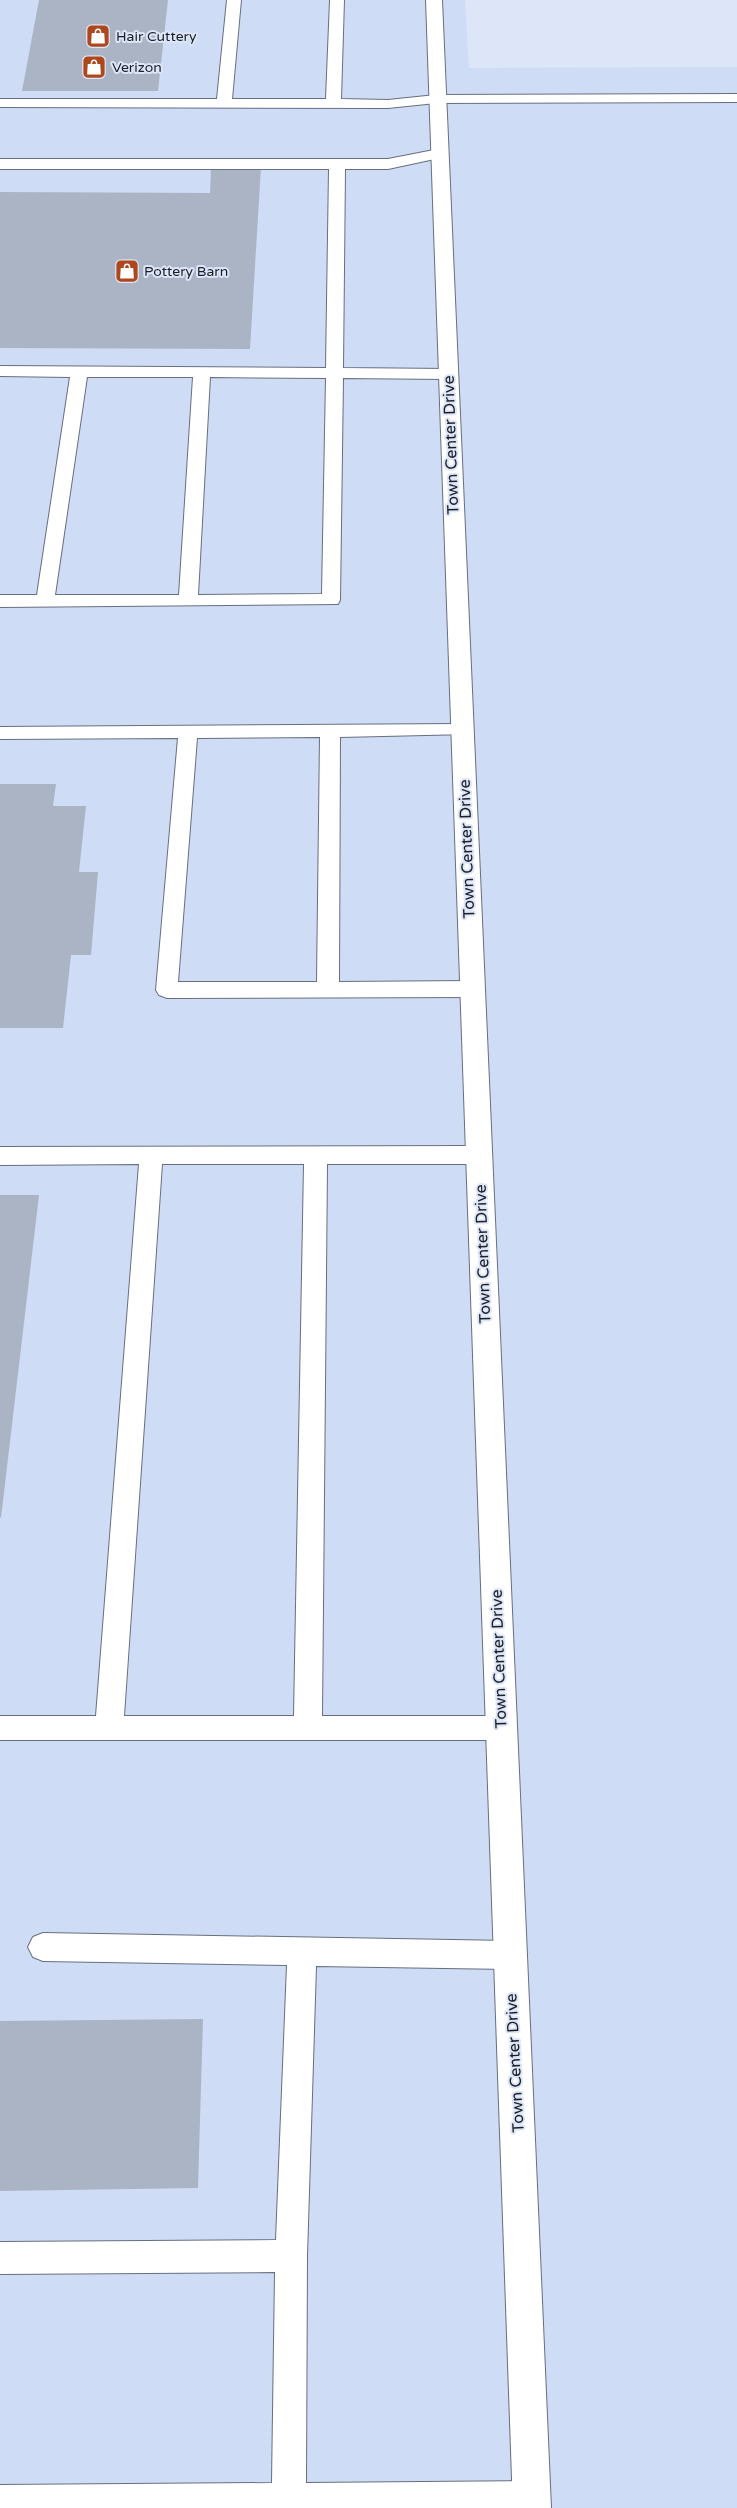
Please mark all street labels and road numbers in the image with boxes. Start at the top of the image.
street label: Town Center Drive [439,375,463,515]
street label: Town Center Drive [455,779,479,919]
street label: Town Center Drive [471,1184,495,1324]
street label: Town Center Drive [487,1589,511,1729]
street label: Town Center Drive [501,1993,529,2133]

